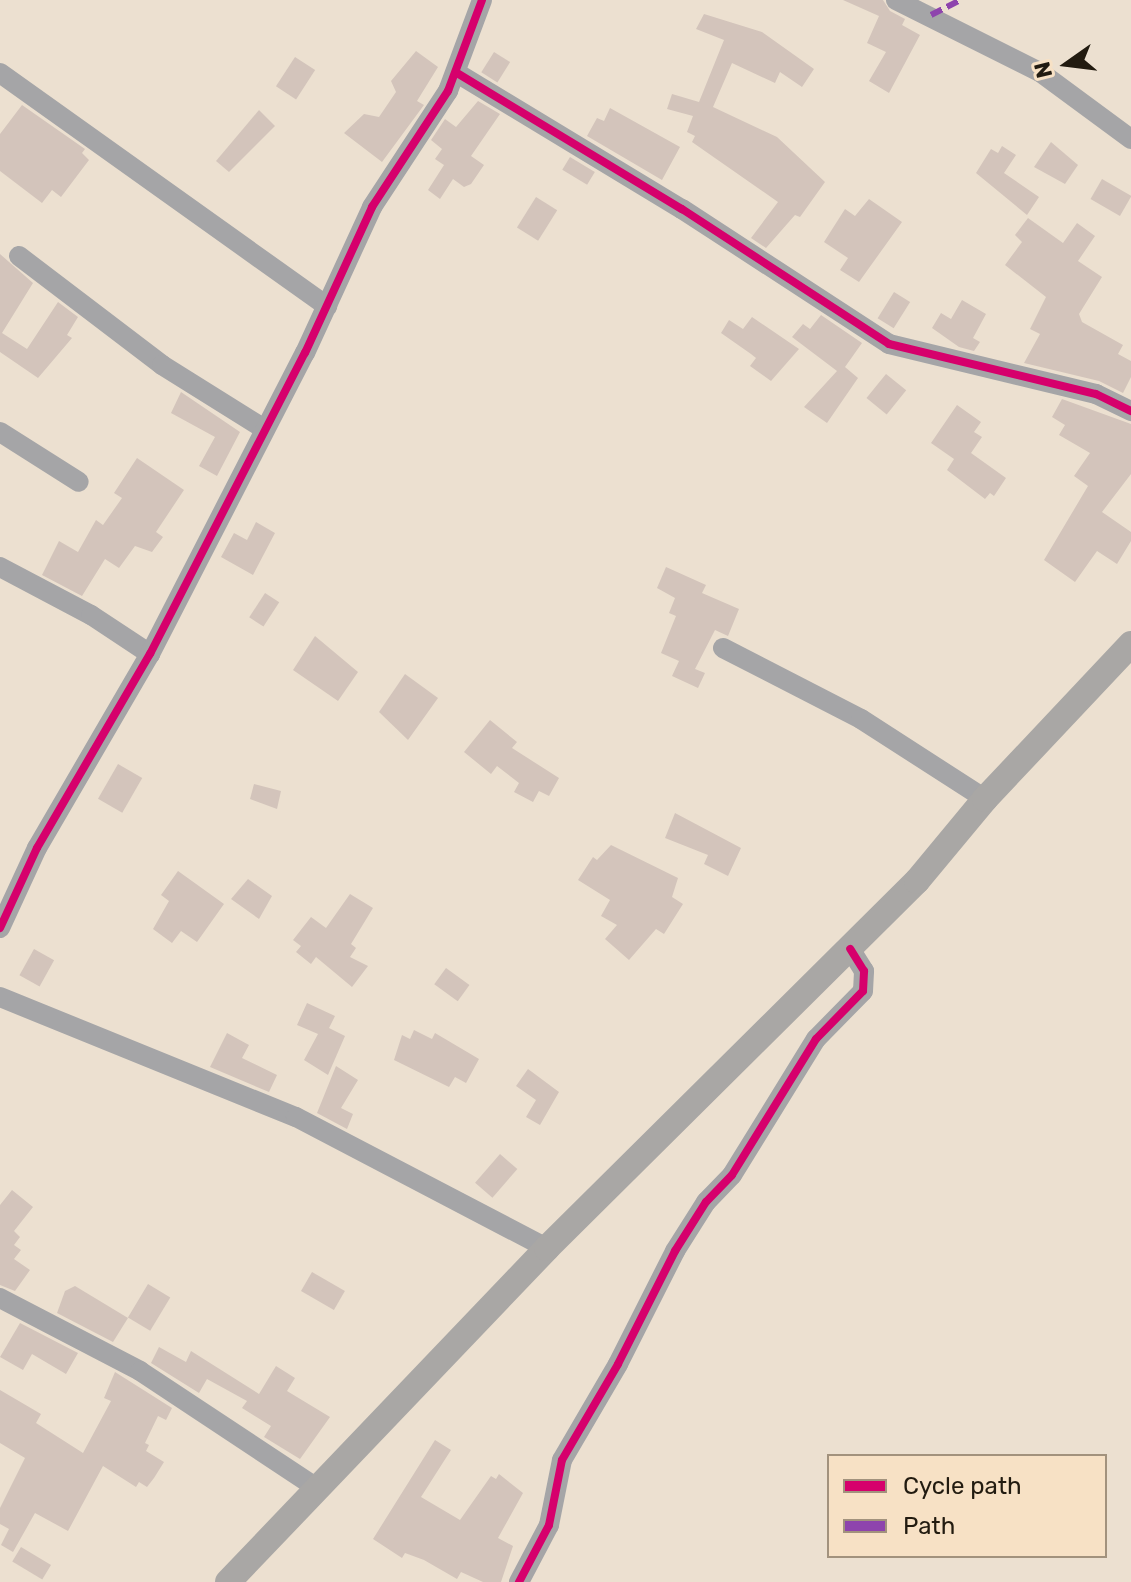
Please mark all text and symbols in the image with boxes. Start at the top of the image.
north arrow [1027,24,1107,104]
text: N [1028,59,1058,81]
legend [827,1454,1107,1558]
text: Cycle path [903,1472,1022,1500]
text: Path [903,1512,955,1540]

